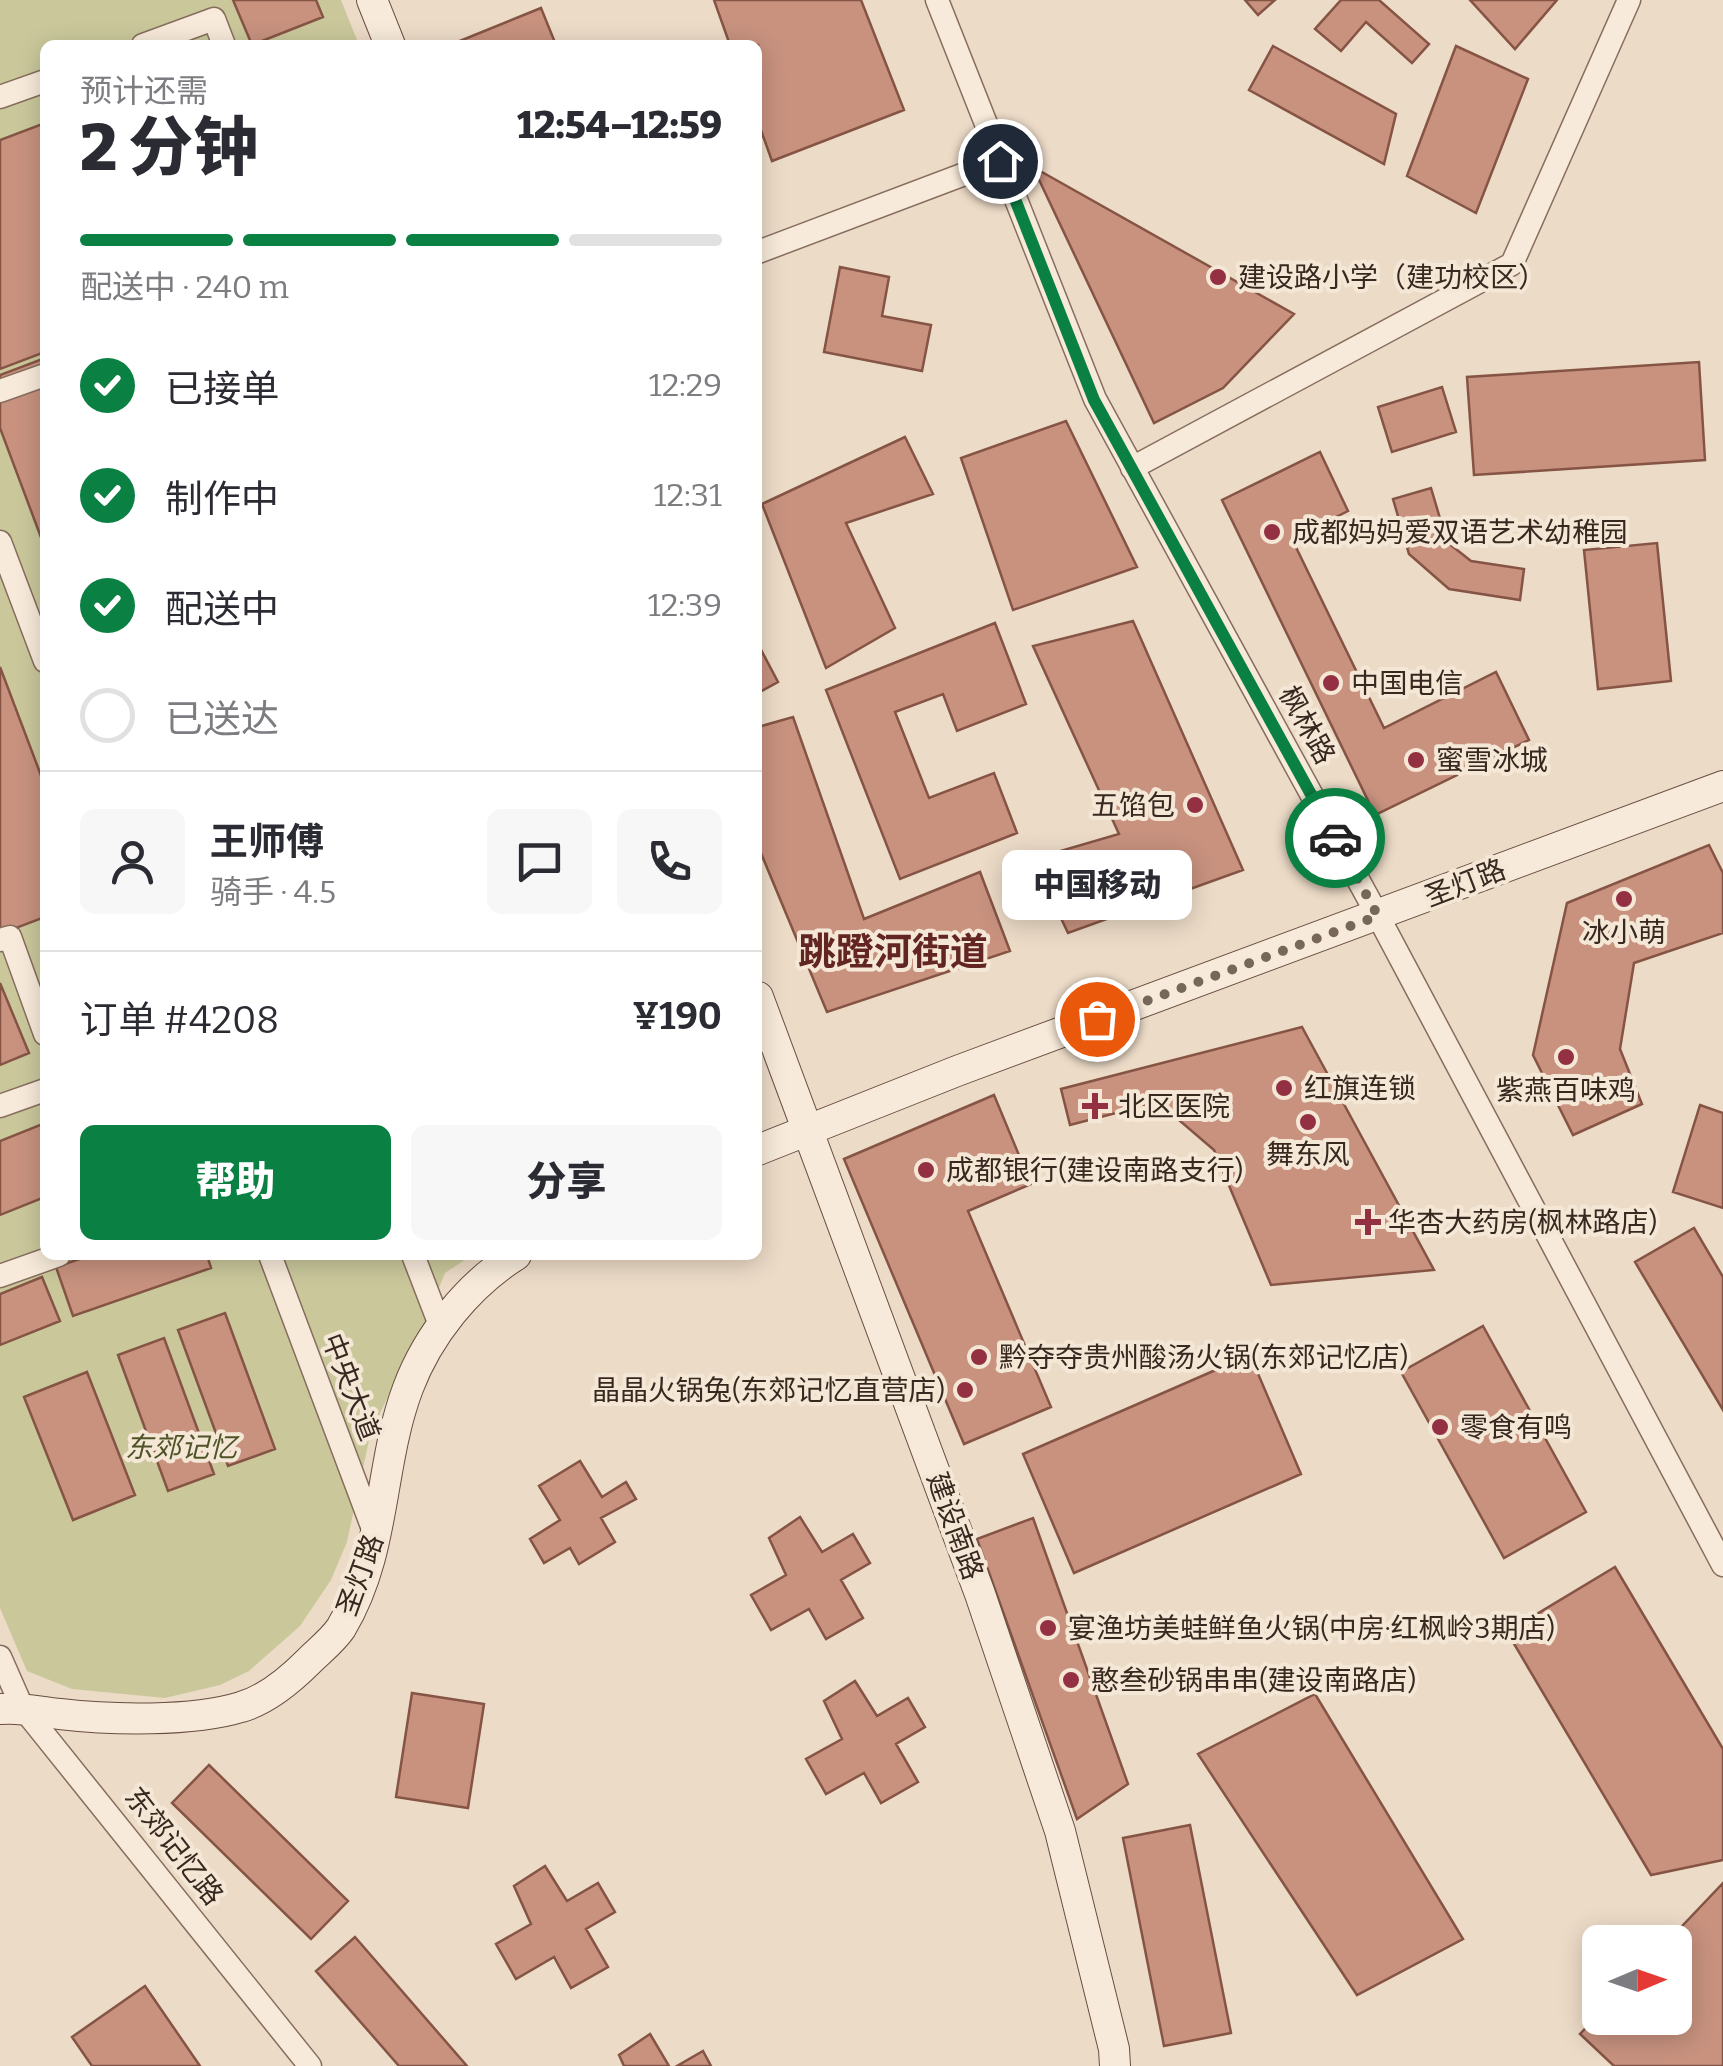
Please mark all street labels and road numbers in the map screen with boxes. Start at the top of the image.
street label: 枫林路 [1272,680,1342,770]
street label: 圣灯路 [1420,853,1510,913]
street label: 中央大道 [316,1329,386,1445]
street label: 建设南路 [920,1468,990,1584]
street label: 圣灯路 [330,1530,390,1620]
street label: 东郊记忆路 [118,1781,230,1911]

